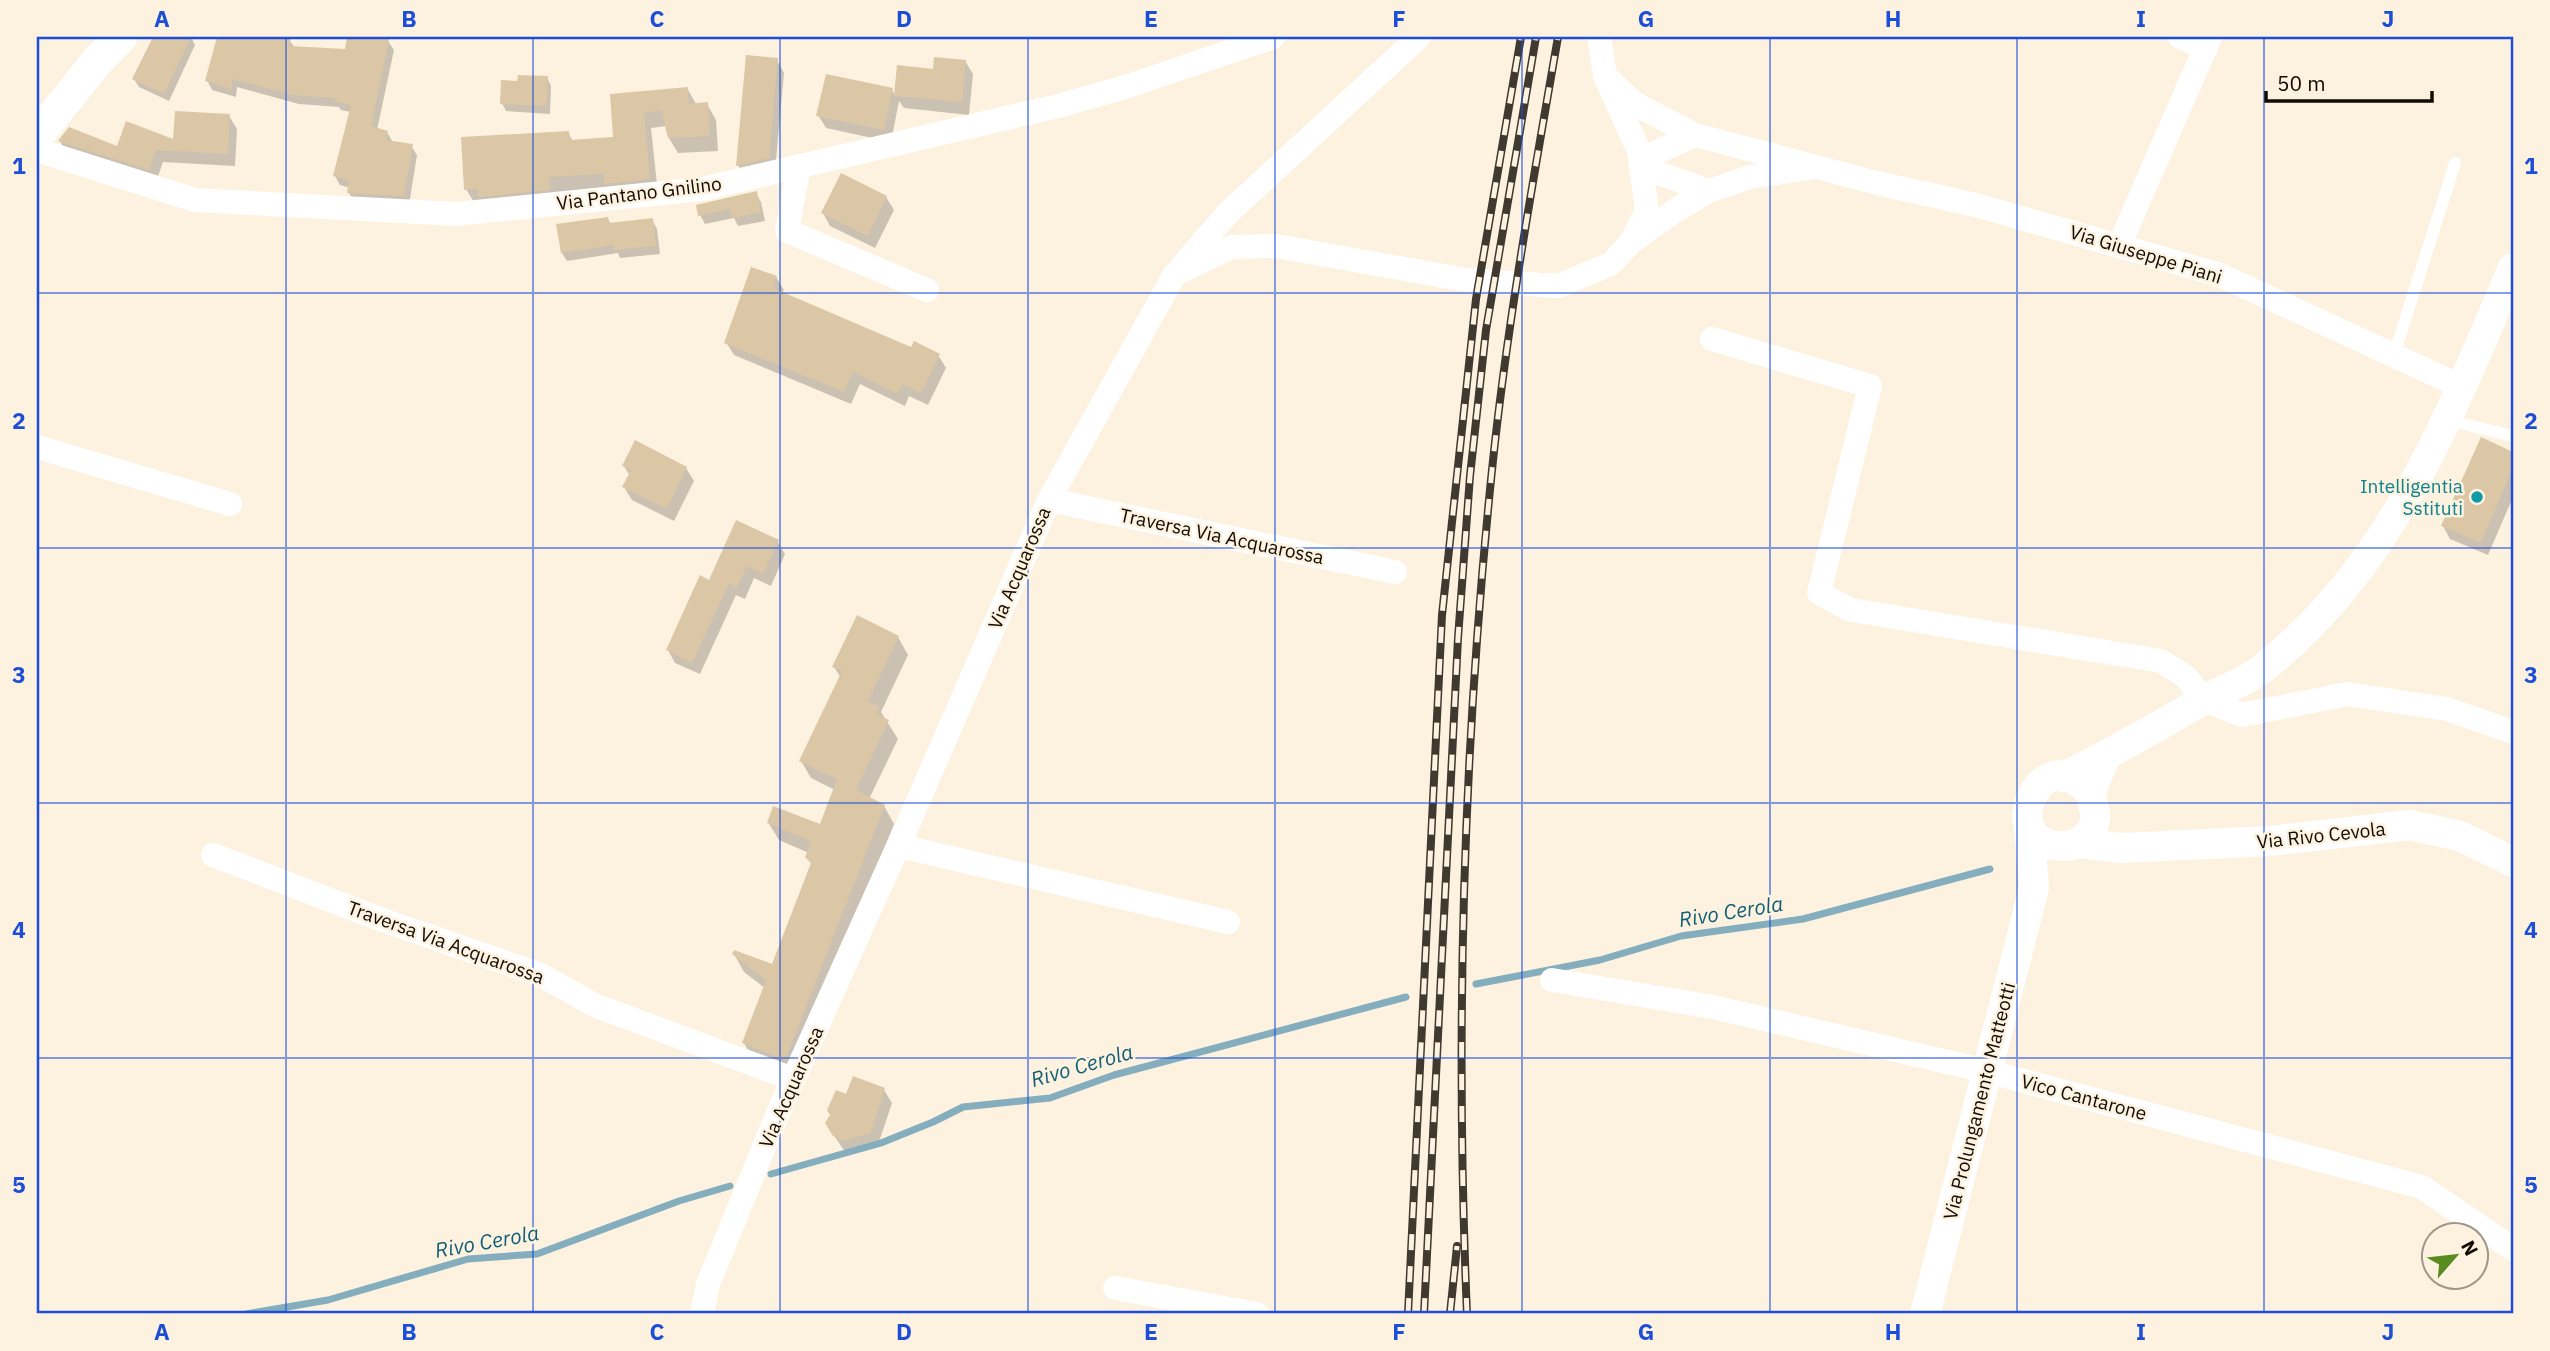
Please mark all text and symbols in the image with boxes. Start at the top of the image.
text: A [154,3,170,33]
text: B [401,3,417,33]
text: C [650,3,665,33]
text: D [896,3,912,33]
text: E [1144,3,1158,33]
text: F [1392,3,1406,33]
text: G [1638,3,1654,33]
text: H [1885,3,1901,33]
text: I [2136,3,2146,33]
text: J [2382,3,2394,33]
scale bar [2266,60,2433,104]
text: 50 m [2277,69,2326,97]
text: 1 [12,150,26,180]
text: 1 [2524,150,2538,180]
street label: Via Pantano Gnilino [555,171,723,215]
street label: Via Giuseppe Piani [2067,219,2225,289]
text: 2 [12,405,26,435]
text: 2 [2524,405,2538,435]
place label: Intelligentia Sstituti [2360,474,2463,520]
marker: Intelligentia Sstituti [2469,489,2485,505]
street label: Via Acquarossa [982,503,1056,633]
street label: Traversa Via Acquarossa [1118,503,1326,569]
text: 3 [12,659,26,689]
text: 3 [2524,659,2538,689]
street label: Via Rivo Cevola [2255,816,2387,854]
water label: Rivo Cerola [1677,889,1785,933]
street label: Traversa Via Acquarossa [344,895,548,989]
text: 4 [12,914,26,944]
text: 4 [2524,914,2538,944]
street label: Via Prolungamento Matteotti [1938,980,2020,1222]
street label: Via Acquarossa [753,1022,829,1152]
water label: Rivo Cerola [1027,1037,1136,1093]
street label: Vico Cantarone [2019,1069,2149,1125]
text: 5 [12,1169,26,1199]
text: 5 [2524,1169,2538,1199]
water label: Rivo Cerola [432,1218,541,1264]
north arrow [2420,1222,2490,1292]
text: N [2456,1236,2484,1260]
text: A [154,1316,170,1346]
text: B [401,1316,417,1346]
text: C [650,1316,665,1346]
text: D [896,1316,912,1346]
text: E [1144,1316,1158,1346]
text: F [1392,1316,1406,1346]
text: G [1638,1316,1654,1346]
text: H [1885,1316,1901,1346]
text: I [2136,1316,2146,1346]
text: J [2382,1316,2394,1346]

